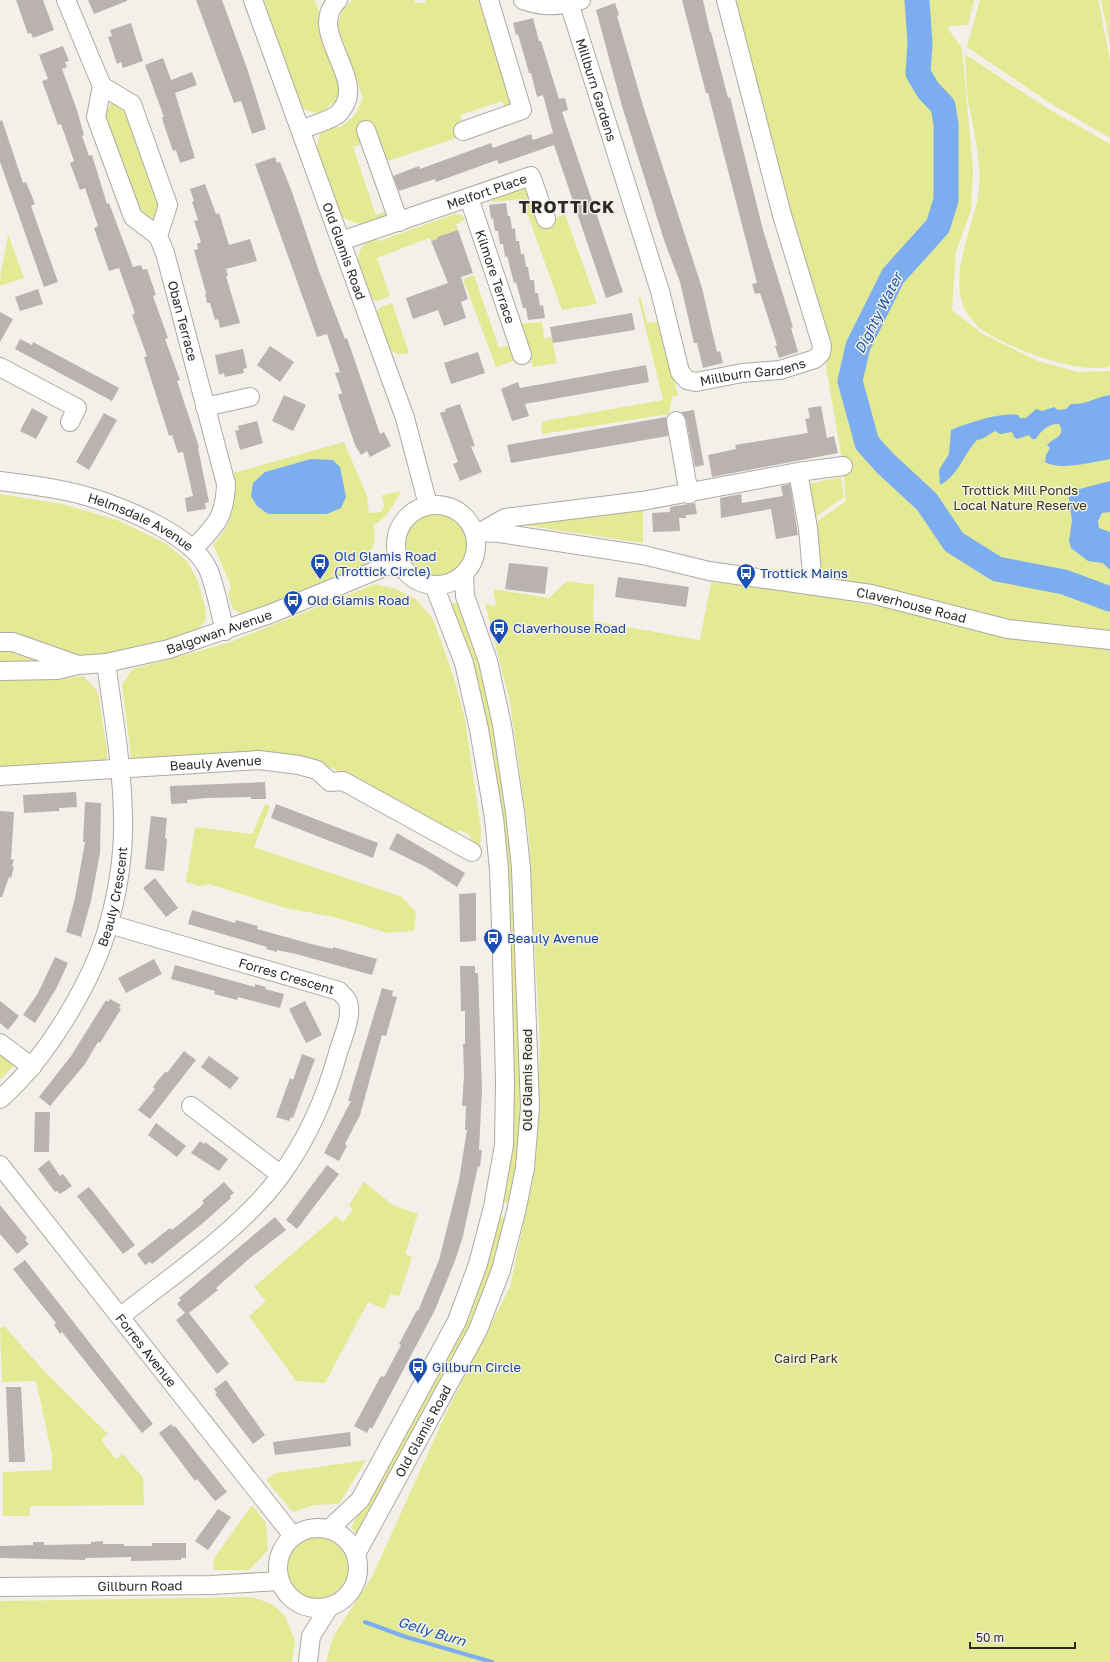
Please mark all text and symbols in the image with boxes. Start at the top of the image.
street label: Millburn Gardens [573,36,620,143]
street label: Melfort Place [445,170,529,212]
district label: TROTTICK [519,196,615,217]
street label: Old Glamis Road [319,200,369,302]
street label: Kilmore Terrace [472,228,519,326]
water label: Dighty Water [851,268,907,356]
street label: Oban Terrace [165,279,201,363]
street label: Millburn Gardens [699,354,808,389]
park label: Trottick Mill Ponds Local Nature Reserve [953,482,1087,513]
street label: Helmsdale Avenue [86,489,197,554]
place label: Old Glamis Road (Trottick Circle) [334,548,437,579]
bus stop icon: Old Glamis Road (Trottick Circle) [309,552,331,580]
bus stop icon: Trottick Mains [735,562,757,590]
place label: Trottick Mains [760,565,848,581]
street label: Claverhouse Road [855,584,968,626]
bus stop icon: Old Glamis Road [282,589,304,617]
place label: Old Glamis Road [307,592,410,608]
street label: Balgowan Avenue [164,606,274,657]
bus stop icon: Claverhouse Road [488,617,510,645]
place label: Claverhouse Road [513,620,626,636]
street label: Beauly Avenue [169,752,262,773]
street label: Beauly Crescent [94,846,130,949]
bus stop icon: Beauly Avenue [482,927,504,955]
place label: Beauly Avenue [507,930,599,946]
street label: Forres Crescent [237,954,336,997]
street label: Old Glamis Road [519,1029,535,1131]
street label: Forres Avenue [112,1310,180,1390]
park label: Caird Park [774,1350,839,1366]
bus stop icon: Gillburn Circle [407,1356,429,1384]
place label: Gillburn Circle [432,1359,521,1375]
street label: Old Glamis Road [391,1382,455,1480]
street label: Gillburn Road [97,1577,183,1594]
water label: Gelly Burn [396,1613,469,1650]
scale bar [970,1624,1075,1650]
text: 50 m [976,1630,1004,1645]

